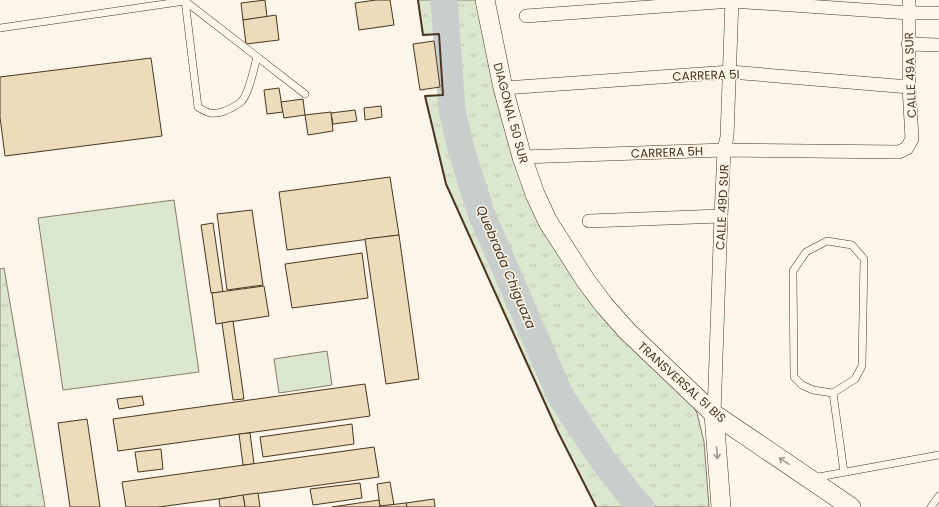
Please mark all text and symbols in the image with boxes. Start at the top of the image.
street label: CALLE 49A SUR [900,32,920,118]
street label: DIAGONAL 50 SUR [489,61,533,165]
street label: CARRERA 5I [672,65,740,85]
street label: CARRERA 5H [630,142,704,162]
street label: CALLE 49D SUR [711,163,733,251]
water label: Quebrada Chiguaza [471,202,541,332]
street label: TRANSVERSAL 5I BIS [634,338,730,426]
one-way arrow [713,446,720,459]
one-way arrow [778,457,789,465]

